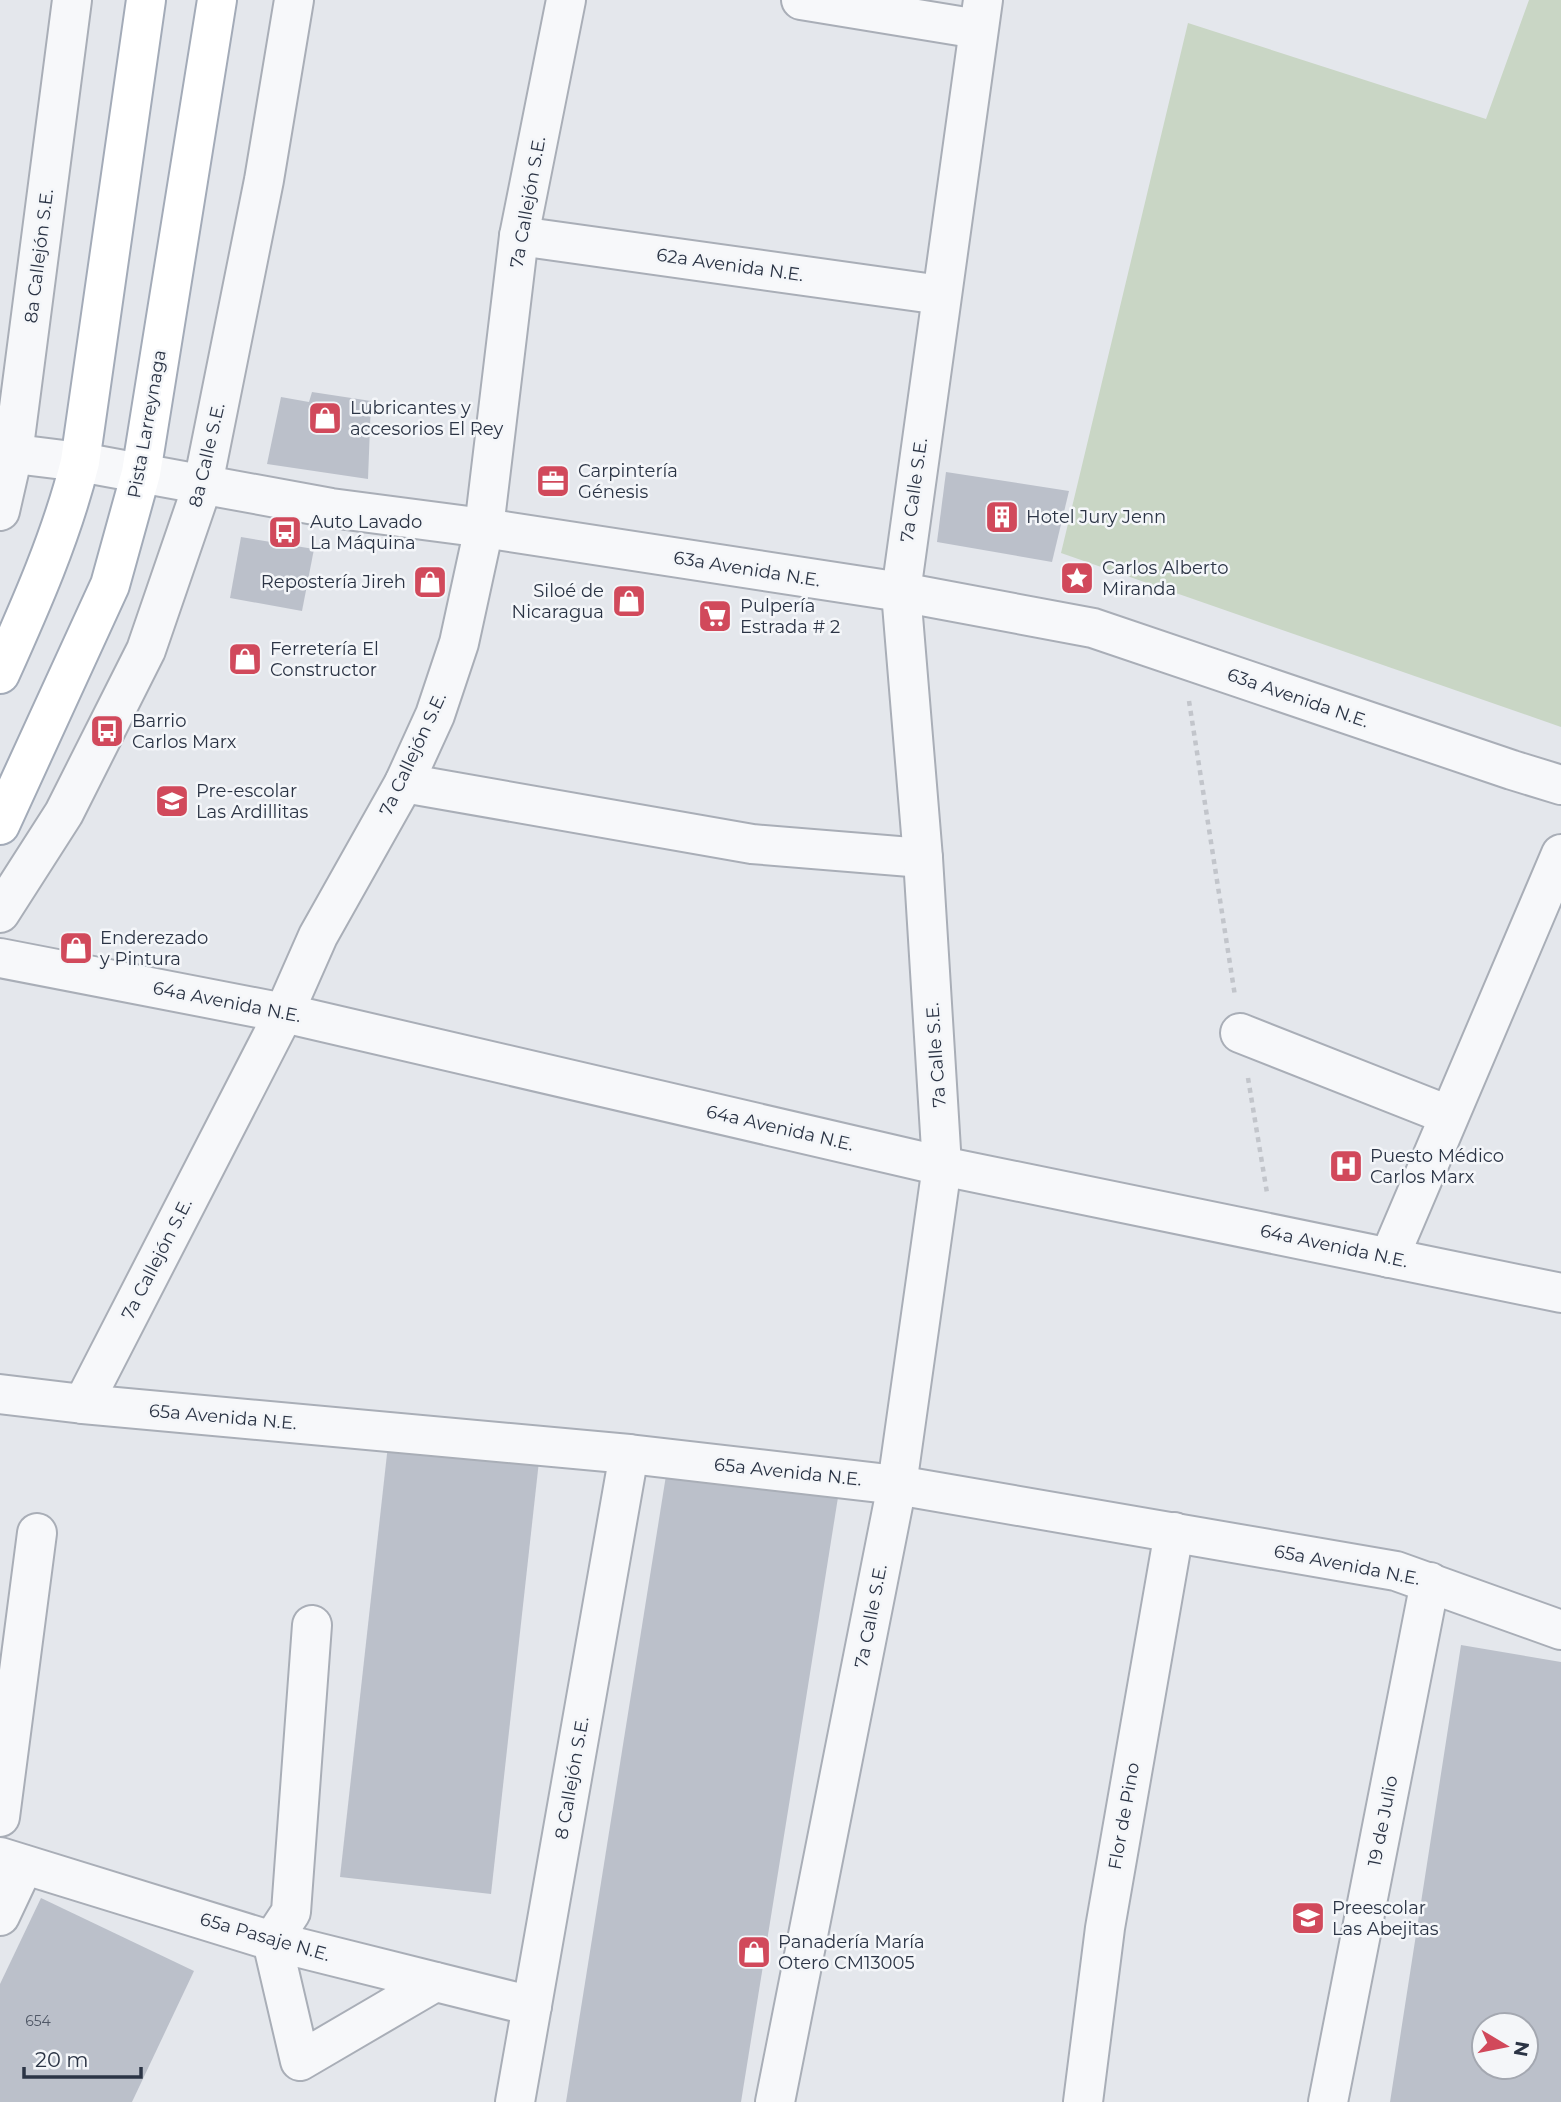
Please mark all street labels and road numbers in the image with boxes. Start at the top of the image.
street label: 7a Callejón S.E. [506,134,550,270]
street label: 8a Callejón S.E. [20,188,58,324]
street label: 62a Avenida N.E. [655,244,805,286]
street label: Pista Larreynaga [123,348,171,500]
street label: 8a Calle S.E. [184,401,230,509]
street label: 7a Calle S.E. [896,436,932,544]
street label: 63a Avenida N.E. [672,547,822,591]
street label: 63a Avenida N.E. [1224,663,1372,733]
street label: 7a Callejón S.E. [375,689,451,819]
street label: 64a Avenida N.E. [151,977,303,1027]
street label: 7a Calle S.E. [921,1002,951,1108]
street label: 64a Avenida N.E. [704,1100,856,1156]
street label: 7a Callejón S.E. [117,1195,197,1323]
street label: 64a Avenida N.E. [1258,1220,1410,1272]
street label: 65a Avenida N.E. [148,1400,298,1434]
street label: 65a Avenida N.E. [713,1453,863,1491]
street label: 65a Avenida N.E. [1272,1540,1422,1590]
street label: 7a Calle S.E. [850,1562,892,1670]
street label: 8 Callejón S.E. [550,1715,594,1841]
street label: Flor de Pino [1104,1761,1144,1871]
street label: 19 de Julio [1363,1774,1403,1868]
street label: 65a Pasaje N.E. [197,1908,333,1966]

